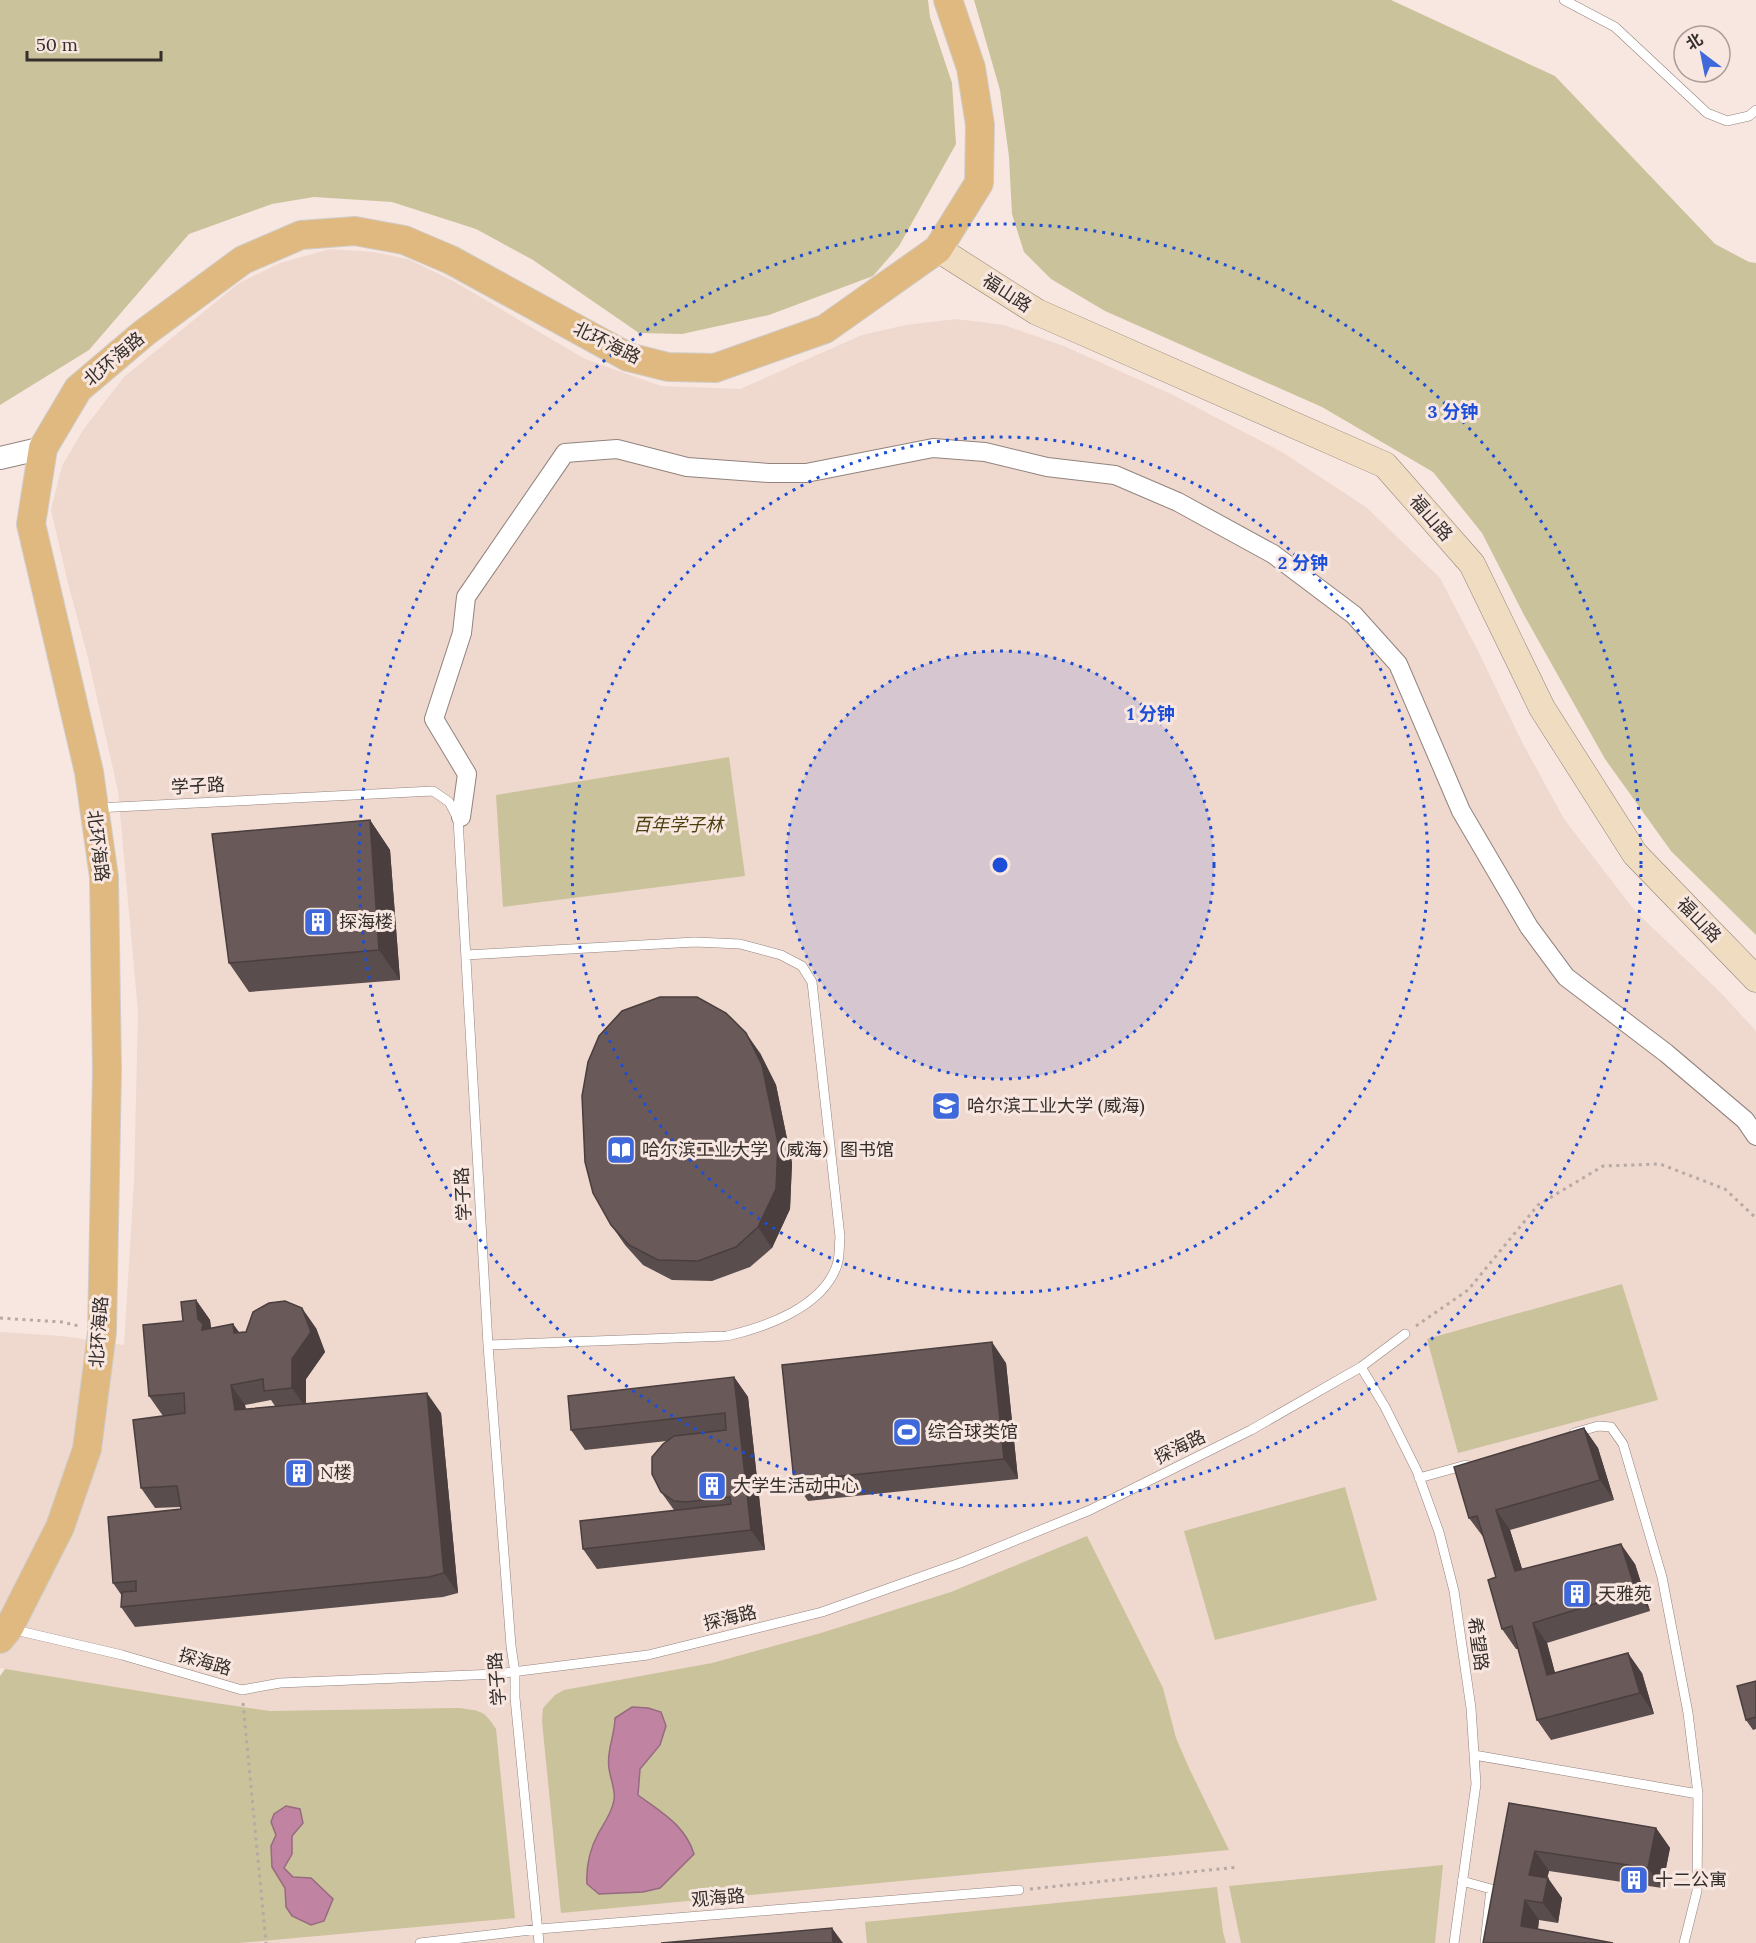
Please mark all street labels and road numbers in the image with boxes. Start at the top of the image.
street label: 福山路 [978,268,1036,317]
street label: 北环海路 [570,316,645,369]
street label: 北环海路 [79,327,149,391]
street label: 福山路 [1405,490,1458,546]
street label: 学子路 [170,773,226,798]
street label: 北环海路 [83,809,114,883]
street label: 福山路 [1672,892,1726,947]
street label: 学子路 [450,1166,475,1222]
street label: 北环海路 [85,1295,112,1369]
street label: 探海路 [1150,1424,1209,1469]
street label: 探海路 [701,1600,759,1635]
street label: 希望路 [1463,1616,1494,1672]
street label: 探海路 [176,1643,234,1680]
street label: 学子路 [483,1651,510,1707]
street label: 观海路 [690,1884,746,1911]

